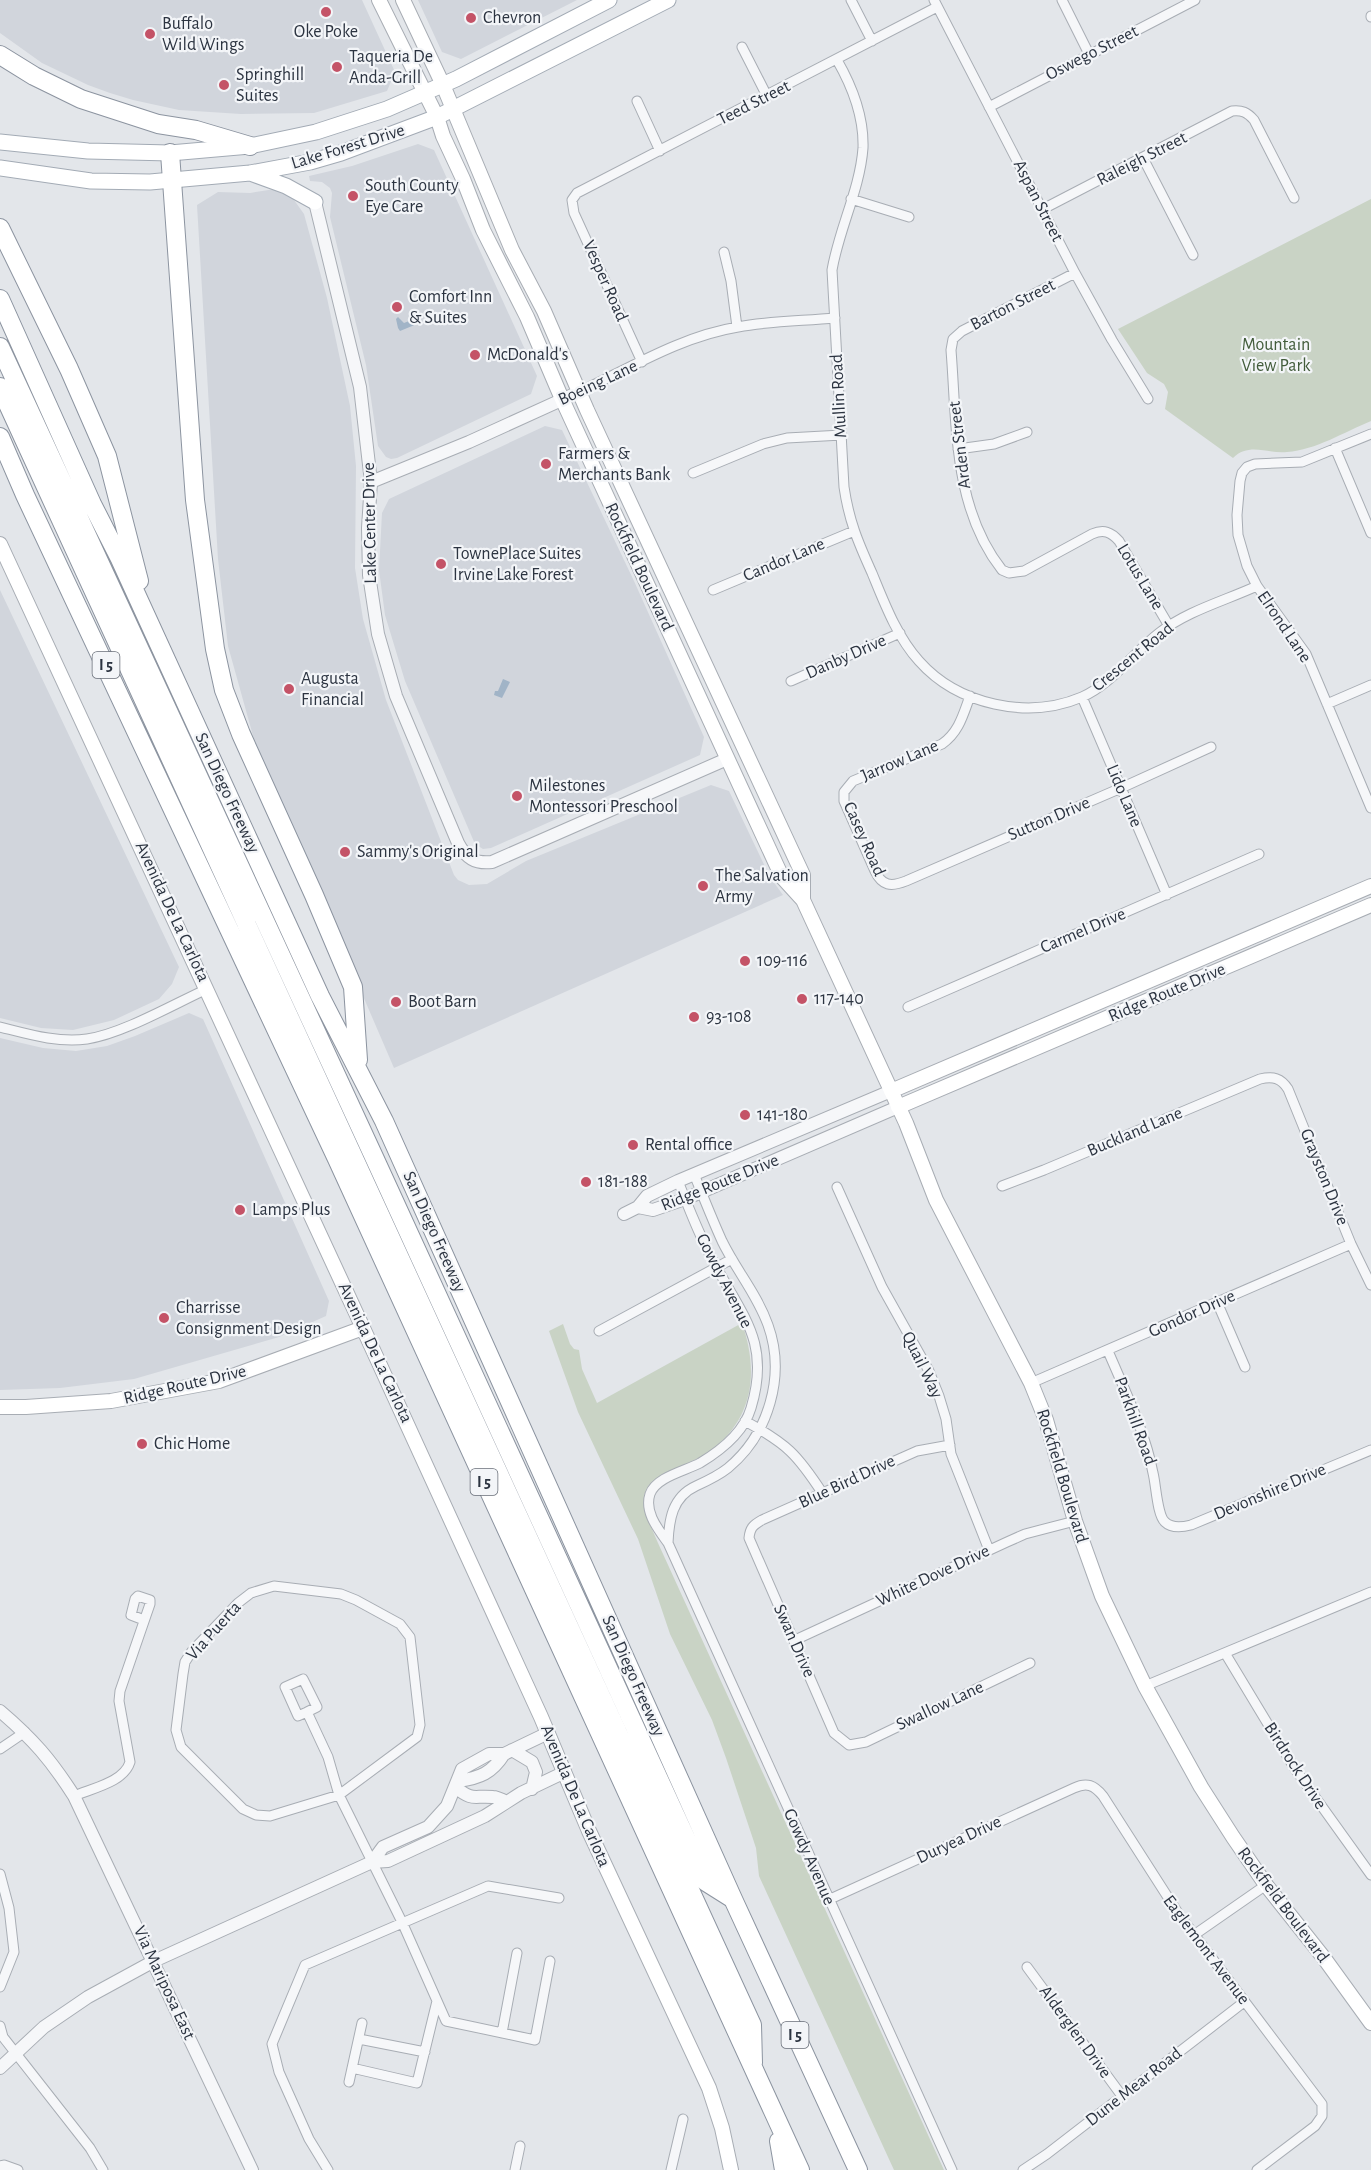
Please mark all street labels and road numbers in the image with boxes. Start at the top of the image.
street label: Oswego Street [1043,22,1141,84]
street label: Teed Street [715,77,793,129]
street label: Lake Forest Drive [289,121,407,173]
street label: Raleigh Street [1094,129,1190,189]
street label: Aspan Street [1010,157,1066,245]
street label: Vesper Road [579,238,631,324]
street label: Barton Street [968,276,1058,334]
street label: Mullin Road [828,353,850,439]
street label: Boeing Lane [556,357,640,409]
street label: Arden Street [946,400,974,490]
street label: Lake Center Drive [360,462,380,584]
street label: Rockfield Boulevard [601,500,677,634]
street label: Candor Lane [741,535,827,585]
street label: Lotus Lane [1113,541,1167,613]
street label: Elrond Lane [1254,588,1314,666]
street label: Crescent Road [1089,619,1177,695]
street label: Danby Drive [803,631,889,683]
road number: I 5 [92,652,120,678]
street label: San Diego Freeway [191,730,263,856]
street label: Jarrow Lane [859,737,941,785]
street label: Lido Lane [1103,762,1145,830]
street label: Sutton Drive [1005,794,1093,844]
street label: Casey Road [840,799,888,879]
street label: Avenida De La Carlota [132,839,212,985]
street label: Carmel Drive [1038,905,1128,957]
street label: Ridge Route Drive [1106,960,1228,1026]
street label: Buckland Lane [1085,1104,1185,1160]
street label: Grayston Drive [1296,1126,1352,1228]
street label: Ridge Route Drive [659,1151,781,1215]
street label: San Diego Freeway [399,1169,469,1295]
street label: Gowdy Avenue [693,1231,755,1331]
street label: Avenida De La Carlota [335,1280,415,1426]
street label: Gondor Drive [1146,1287,1238,1341]
street label: Quail Way [898,1329,946,1401]
street label: Ridge Route Drive [122,1362,248,1408]
street label: Parkhill Road [1111,1374,1159,1468]
street label: Rockfield Boulevard [1033,1407,1091,1545]
street label: Blue Bird Drive [796,1452,898,1512]
street label: Devonshire Drive [1211,1460,1329,1524]
road number: I 5 [470,1469,498,1495]
street label: White Dove Drive [874,1542,992,1610]
street label: Via Puerta [183,1598,245,1664]
street label: Swan Drive [770,1602,818,1680]
street label: San Diego Freeway [598,1613,668,1739]
street label: Swallow Lane [894,1678,986,1734]
street label: Birdrock Drive [1260,1719,1330,1813]
street label: Avenida De La Carlota [537,1722,613,1870]
street label: Gowdy Avenue [780,1806,838,1908]
street label: Duryea Drive [914,1813,1004,1867]
street label: Rockfield Boulevard [1234,1844,1332,1966]
street label: Eaglemont Avenue [1159,1892,1253,2008]
street label: Via Mariposa East [130,1923,198,2043]
street label: Alderglen Drive [1036,1982,1114,2082]
road number: I 5 [782,2022,808,2048]
street label: Dune Mear Road [1083,2044,1185,2130]

